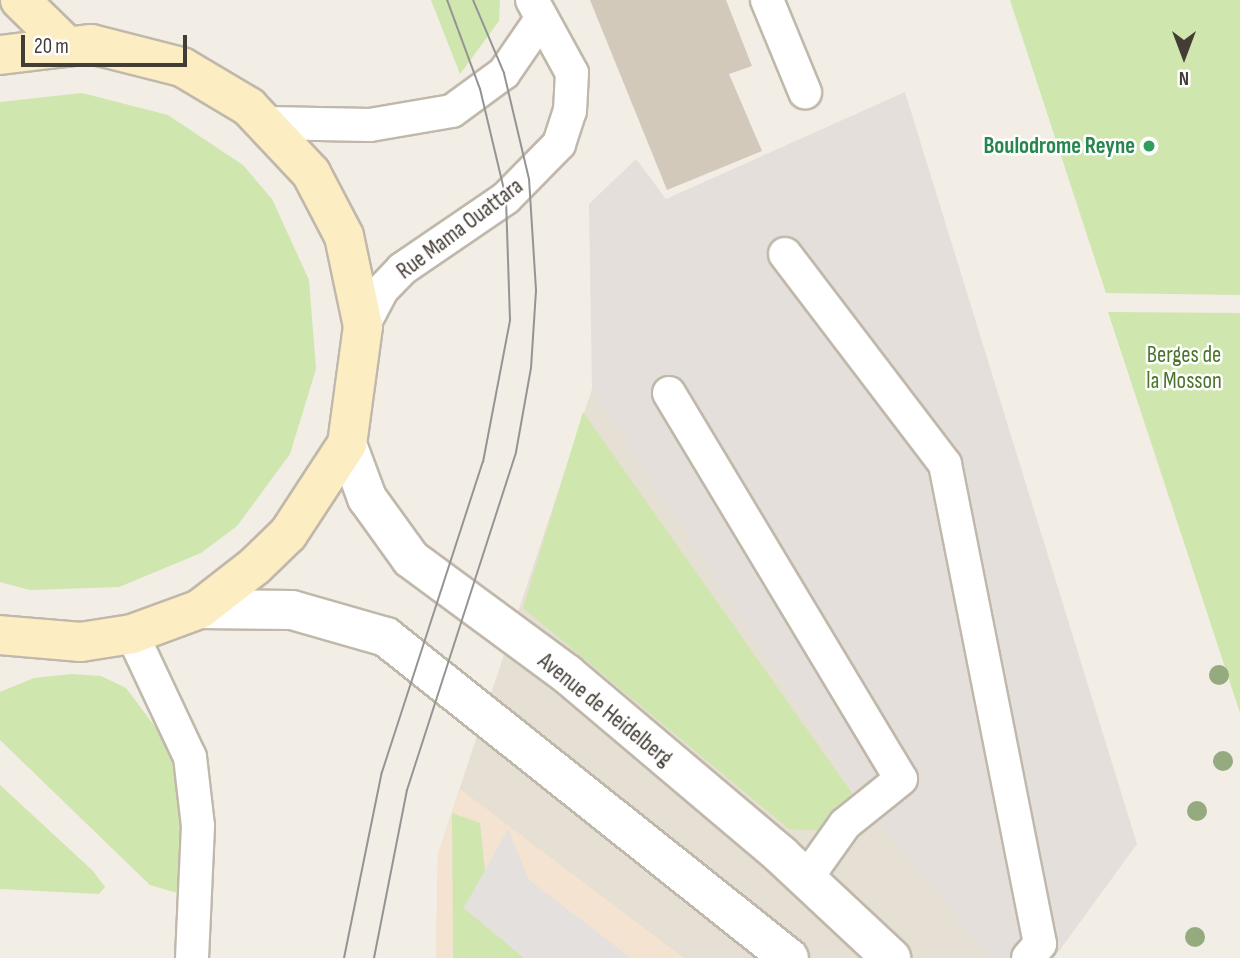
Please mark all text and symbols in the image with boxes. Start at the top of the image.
scale bar [24,21,191,65]
north arrow [1149,21,1219,91]
text: 20 m [34,34,69,59]
text: N [1179,66,1189,89]
place label: Boulodrome Reyne [983,132,1135,160]
marker: Boulodrome Reyne [1141,138,1157,154]
street label: Rue Mama Ouattara [392,173,528,285]
park label: Berges de la Mosson [1146,341,1222,395]
street label: Avenue de Heidelberg [532,647,678,773]

